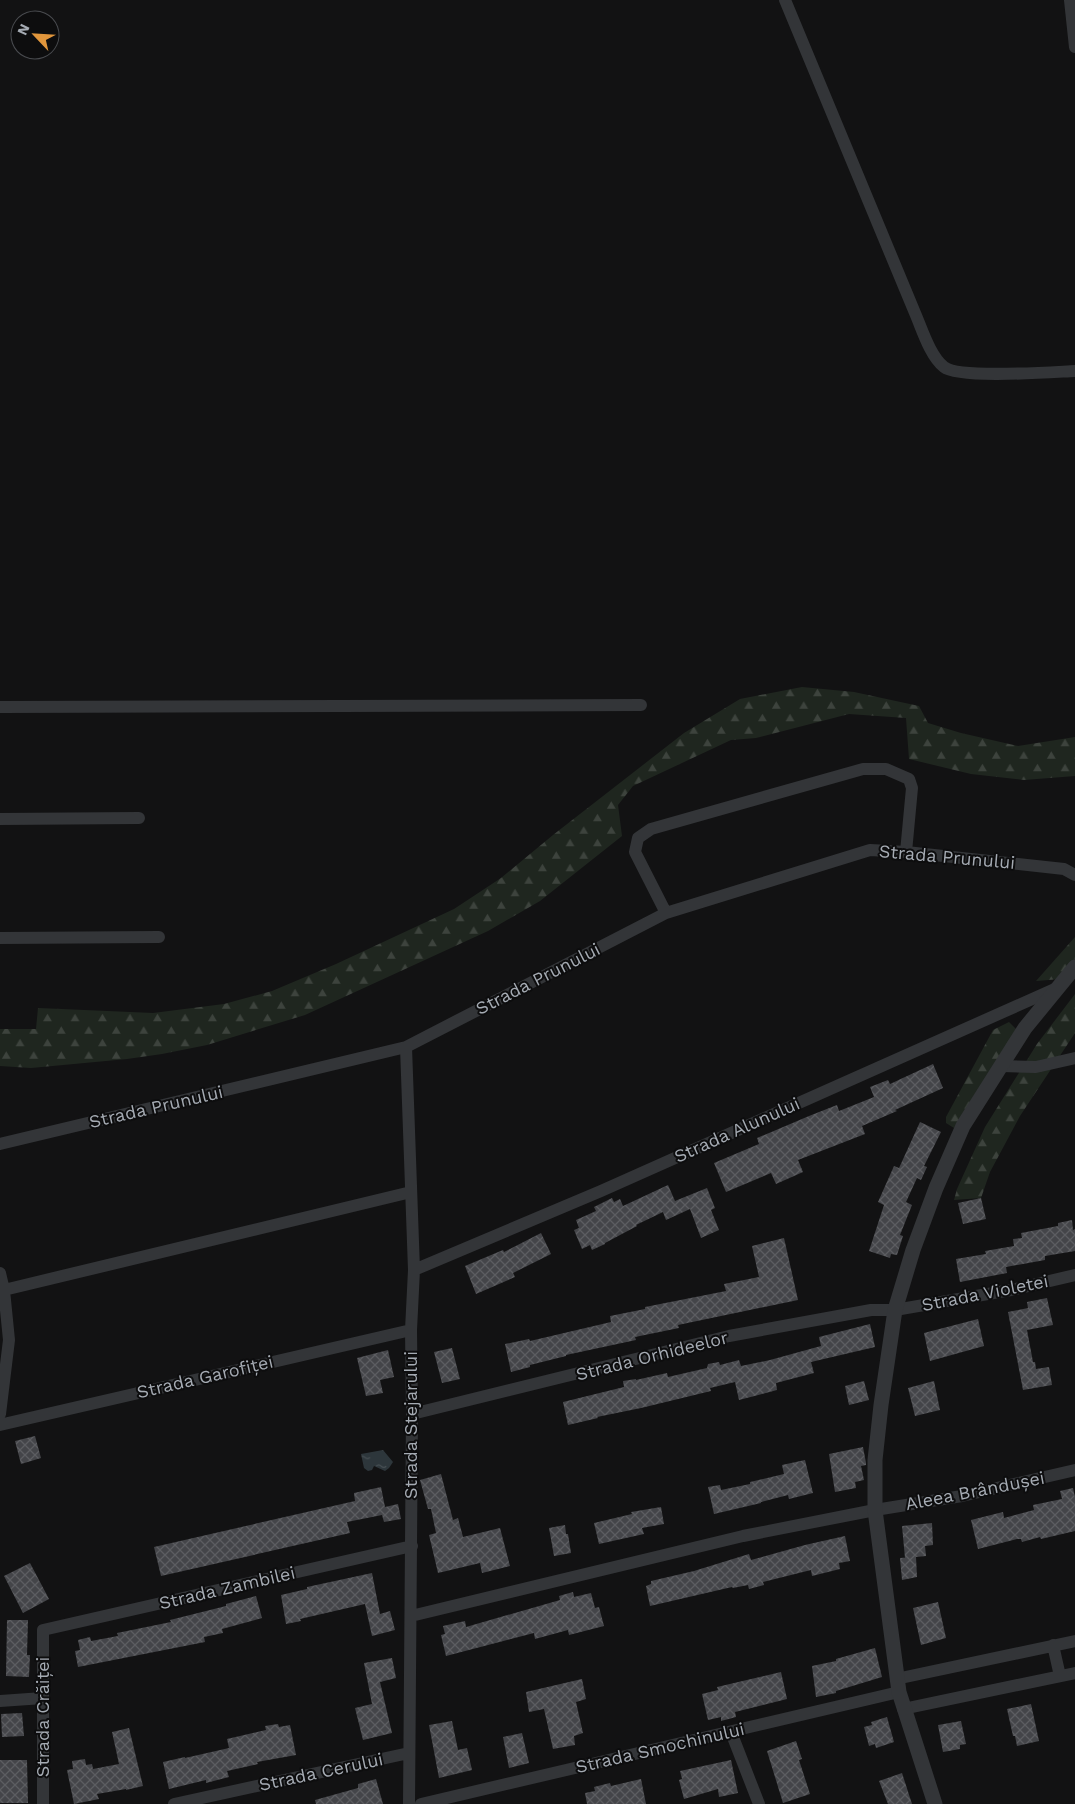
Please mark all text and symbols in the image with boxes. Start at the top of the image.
north arrow [10,10,60,60]
text: N [14,21,33,38]
street label: Strada Prunului [878,840,1016,873]
street label: Strada Prunului [472,938,603,1019]
street label: Strada Prunului [87,1081,225,1132]
street label: Strada Alunului [671,1092,803,1167]
street label: Strada Violetei [920,1270,1050,1315]
street label: Strada Orhideelor [574,1326,730,1385]
street label: Strada Garofiței [135,1351,275,1402]
street label: Strada Stejarului [400,1351,421,1499]
street label: Aleea Brândușei [904,1467,1046,1514]
street label: Strada Zambilei [157,1562,297,1613]
street label: Strada Crăiței [32,1657,53,1777]
street label: Strada Smochinului [573,1718,746,1777]
street label: Strada Cerului [257,1748,385,1795]

